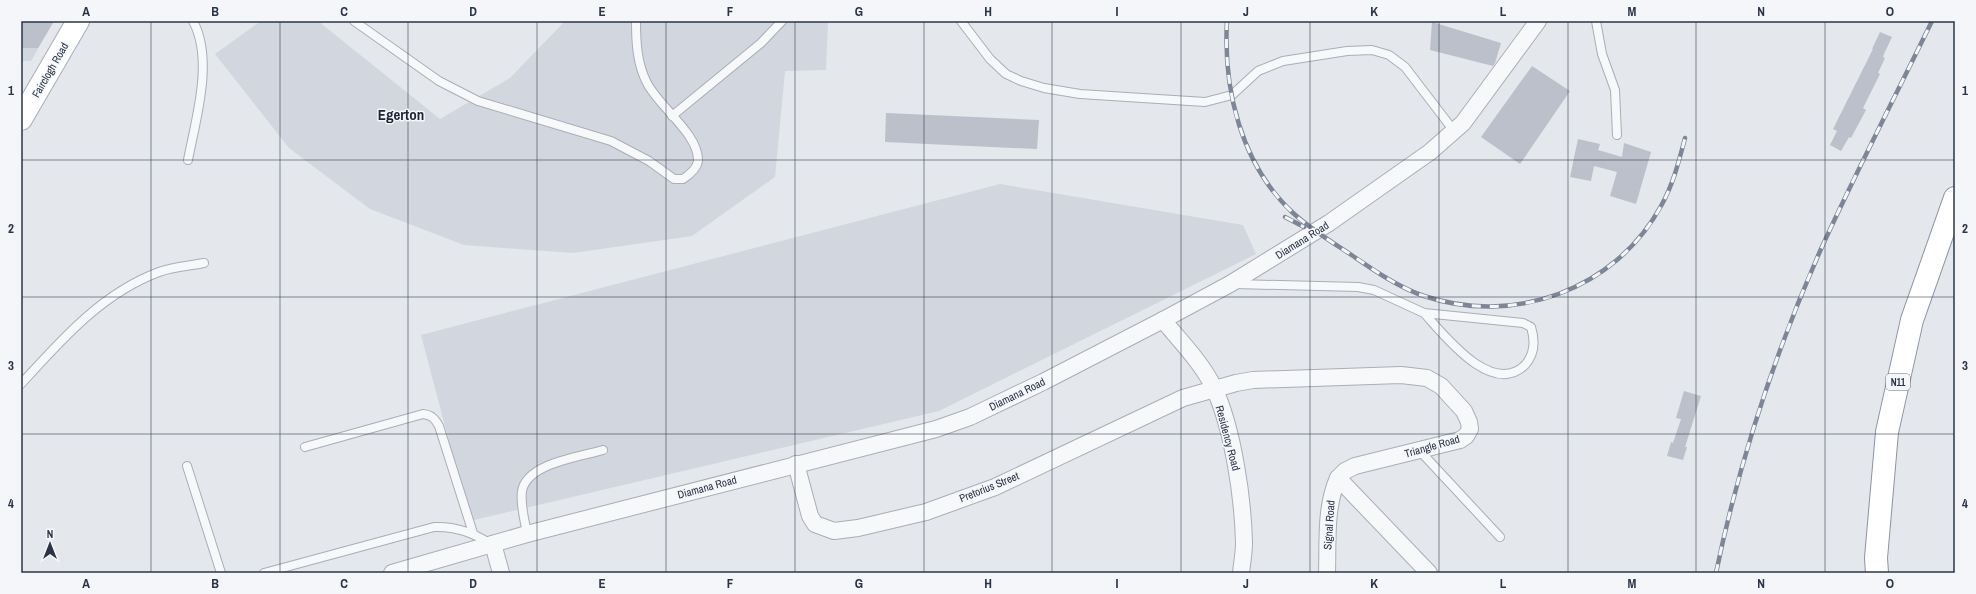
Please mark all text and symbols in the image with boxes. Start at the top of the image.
text: A [82,3,90,20]
text: B [211,3,219,20]
text: C [340,3,348,20]
text: D [469,3,477,20]
text: E [598,3,606,20]
text: F [727,3,734,20]
text: G [855,3,863,20]
text: H [984,3,992,20]
text: I [1116,3,1119,20]
text: J [1243,3,1249,20]
text: K [1370,3,1378,20]
text: L [1500,3,1507,20]
text: M [1628,3,1637,20]
text: N [1757,3,1765,20]
text: O [1886,3,1894,20]
street label: Fairclogh Road [29,40,71,100]
text: 1 [8,82,14,99]
text: 1 [1962,82,1968,99]
district label: Egerton [378,104,424,125]
street label: Diamana Road [1273,218,1331,262]
text: 2 [8,220,14,237]
text: 2 [1962,220,1968,237]
text: 3 [8,357,14,374]
text: 3 [1962,357,1968,374]
street label: Diamana Road [987,374,1047,414]
road number: N11 [1886,374,1910,390]
street label: Residency Road [1213,404,1243,472]
street label: Triangle Road [1403,431,1461,461]
street label: Pretorius Street [957,468,1021,505]
street label: Diamana Road [676,472,738,502]
text: 4 [8,495,14,512]
text: 4 [1962,495,1968,512]
street label: Signal Road [1320,500,1338,550]
north arrow [30,524,70,564]
text: N [47,527,53,541]
text: A [82,575,90,592]
text: B [211,575,219,592]
text: C [340,575,348,592]
text: D [469,575,477,592]
text: E [598,575,606,592]
text: F [727,575,734,592]
text: G [855,575,863,592]
text: H [984,575,992,592]
text: I [1116,575,1119,592]
text: J [1243,575,1249,592]
text: K [1370,575,1378,592]
text: L [1500,575,1507,592]
text: M [1628,575,1637,592]
text: N [1757,575,1765,592]
text: O [1886,575,1894,592]

